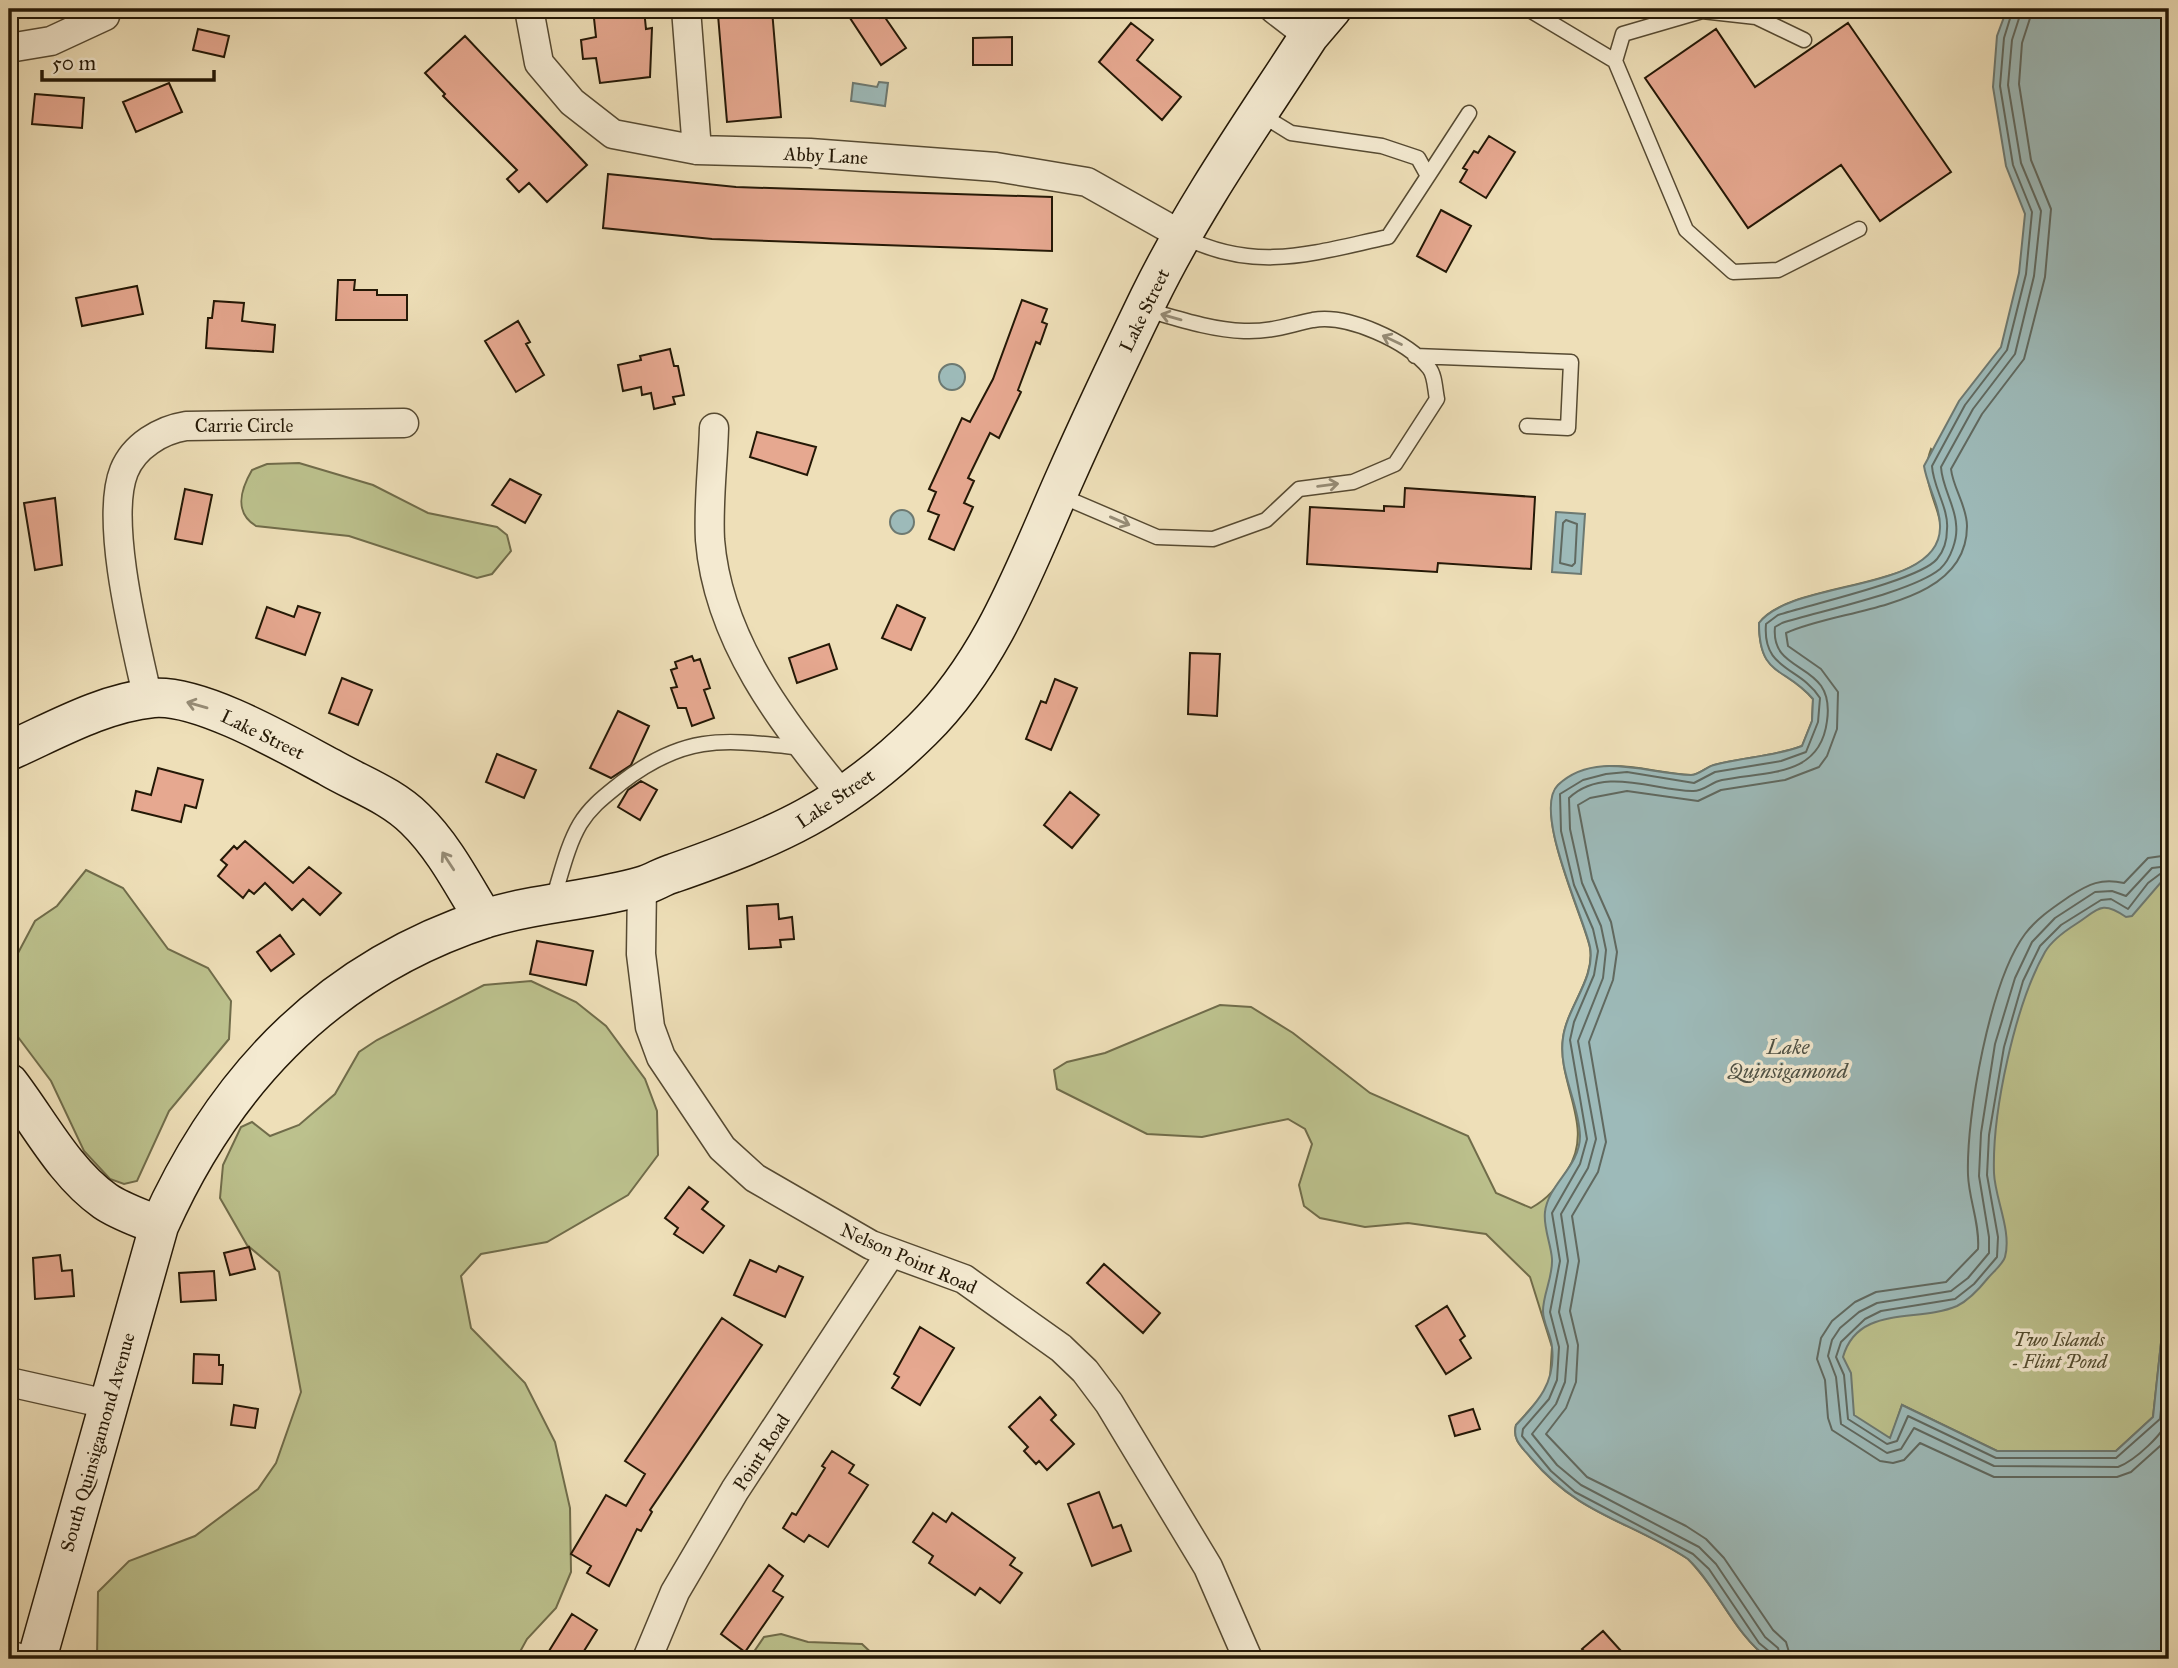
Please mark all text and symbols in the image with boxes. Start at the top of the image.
scale bar [42,38,214,82]
text: 50 m [52,50,97,76]
street label: Abby Lane [782,142,869,169]
street label: Lake Street [1114,265,1175,356]
one-way arrow [1161,309,1183,322]
one-way arrow [1382,333,1403,346]
street label: Carrie Circle [195,414,293,437]
one-way arrow [1317,479,1339,492]
one-way arrow [1109,515,1130,528]
one-way arrow [186,697,208,710]
street label: Lake Street [217,704,308,765]
street label: Lake Street [792,764,879,833]
one-way arrow [441,852,455,872]
water label: Lake Quinsigamond [1727,1034,1850,1084]
street label: Nelson Point Road [837,1218,981,1299]
park label: Two Islands - Flint Pond [2011,1328,2108,1373]
street label: South Quinsigamond Avenue [55,1330,141,1555]
street label: Point Road [728,1409,795,1495]

